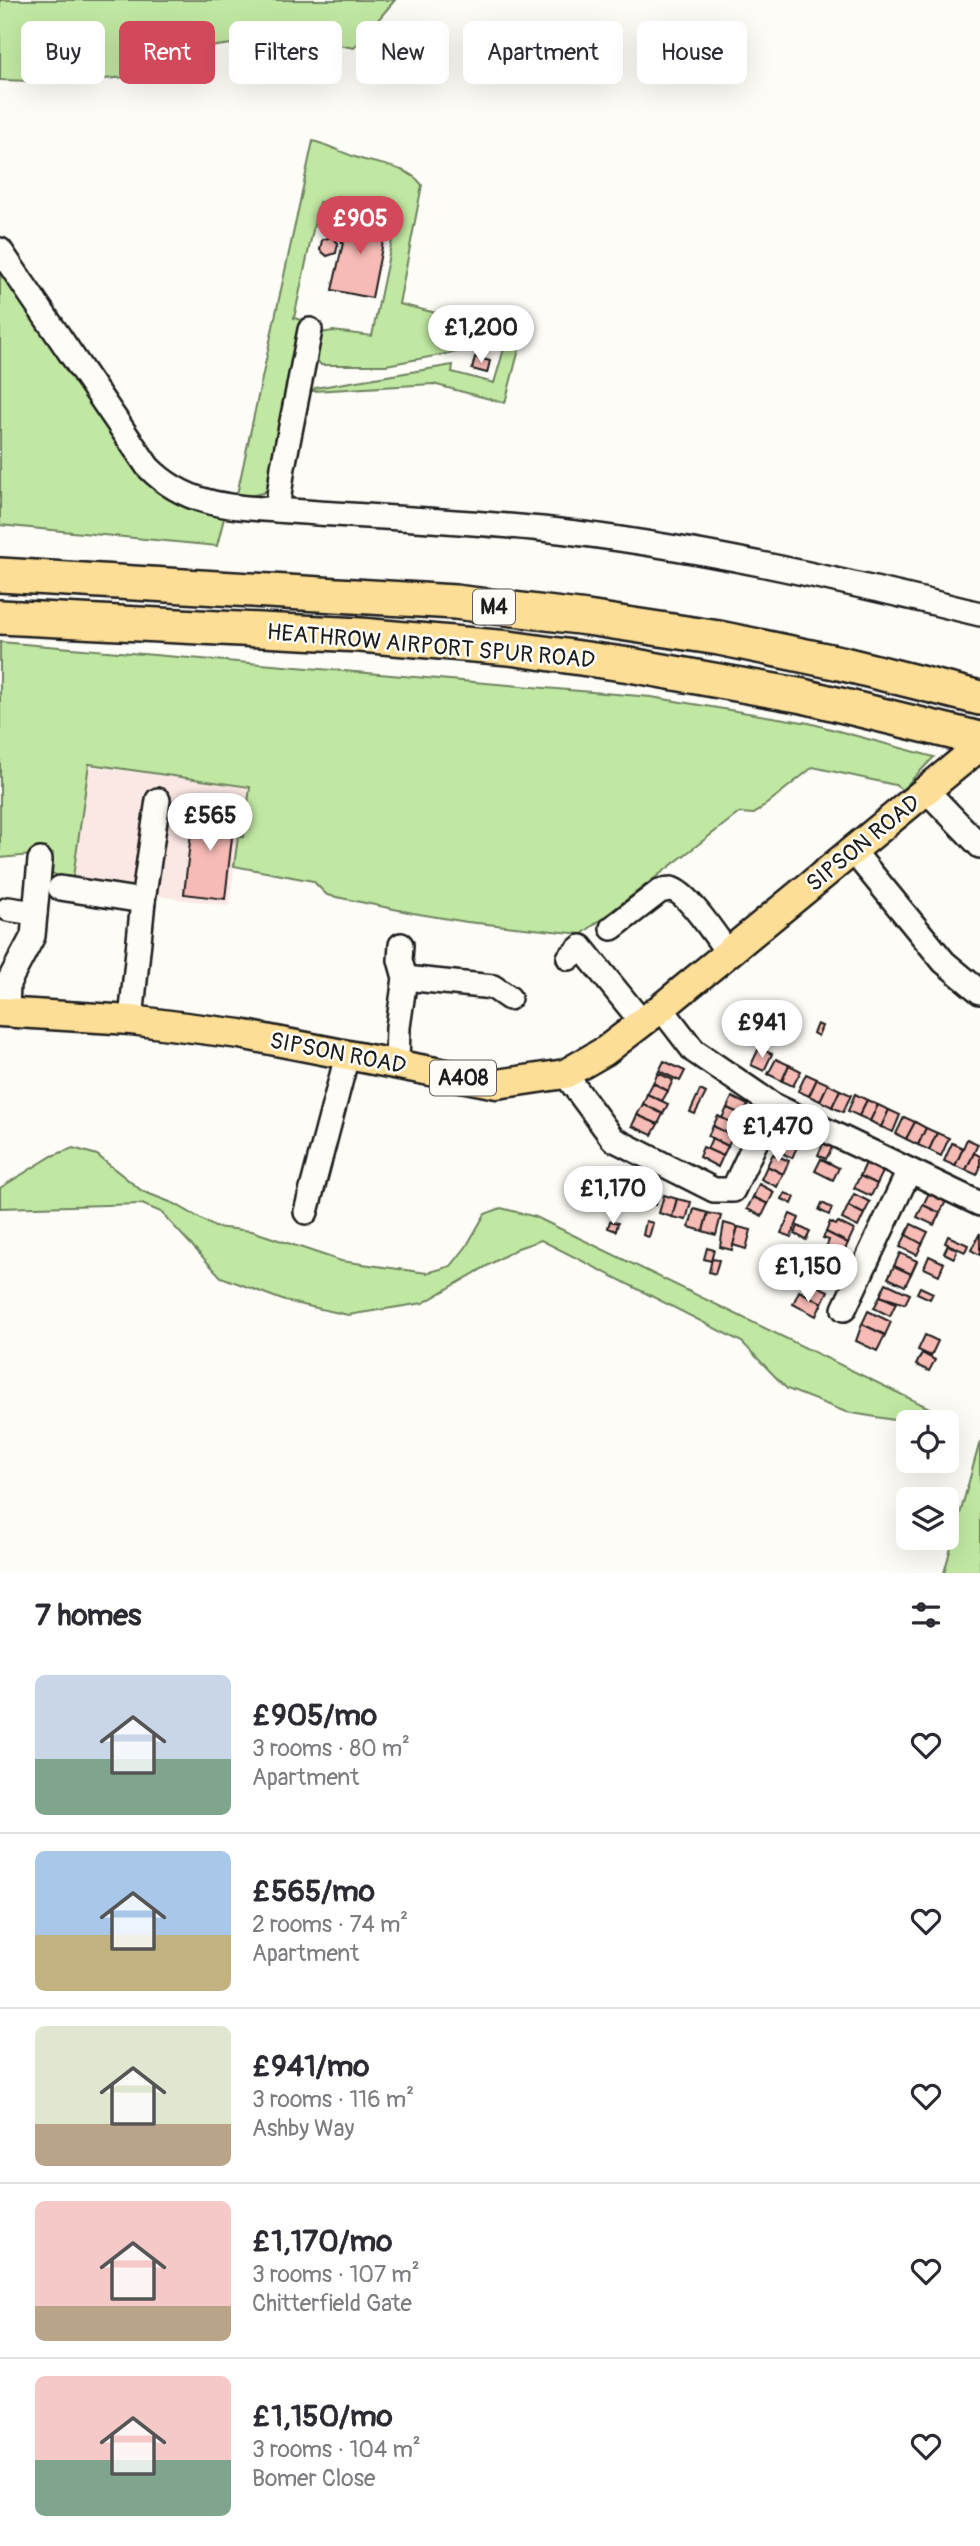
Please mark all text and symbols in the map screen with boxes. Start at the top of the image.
chip: Buy [21,21,105,84]
chip: Rent [119,21,215,84]
chip: Filters [229,21,342,84]
chip: New [356,21,449,84]
chip: Apartment [463,21,623,84]
chip: House [637,21,747,84]
pin: £905 [319,196,401,256]
text: £905 [333,204,387,233]
pin: £1,200 [424,306,538,365]
text: £1,200 [444,313,518,342]
road number: M4 [473,590,515,624]
street label: HEATHROW AIRPORT SPUR ROAD [266,617,596,675]
street label: SIPSON ROAD [800,788,926,898]
pin: £565 [169,794,251,853]
text: £565 [183,801,237,830]
pin: £941 [721,1000,803,1060]
text: £941 [738,1008,786,1037]
street label: SIPSON ROAD [267,1026,409,1080]
road number: A408 [430,1060,496,1096]
pin: £1,470 [721,1104,835,1164]
text: £1,470 [743,1112,813,1141]
pin: £1,170 [556,1166,670,1226]
text: £1,170 [580,1174,646,1203]
pin: £1,150 [751,1244,865,1304]
text: £1,150 [775,1252,841,1281]
map controls [896,1410,959,1550]
button: locate [896,1410,959,1473]
button: layers [896,1487,959,1550]
icon: filters [907,1596,945,1634]
text: 7 homes [35,1597,142,1634]
text: £905/mo [252,1697,377,1734]
icon: home [91,1703,175,1787]
icon: heart [907,1726,945,1764]
text: 3 rooms · 80 m² [252,1734,410,1763]
text: Apartment [252,1763,359,1792]
text: £565/mo [252,1873,375,1910]
icon: home [91,1879,175,1963]
icon: heart [907,1902,945,1940]
text: 2 rooms · 74 m² [252,1910,408,1939]
text: Apartment [252,1939,359,1968]
text: £941/mo [252,2048,369,2085]
icon: home [91,2054,175,2138]
icon: heart [907,2077,945,2115]
text: 3 rooms · 116 m² [252,2085,414,2114]
text: Ashby Way [252,2114,354,2143]
text: £1,170/mo [252,2223,392,2260]
icon: home [91,2229,175,2313]
icon: heart [907,2252,945,2290]
text: 3 rooms · 107 m² [252,2260,420,2289]
text: Chitterfield Gate [252,2289,412,2318]
text: £1,150/mo [252,2398,393,2435]
icon: home [91,2404,175,2488]
icon: heart [907,2427,945,2465]
text: 3 rooms · 104 m² [252,2435,421,2464]
text: Bomer Close [252,2464,375,2493]

